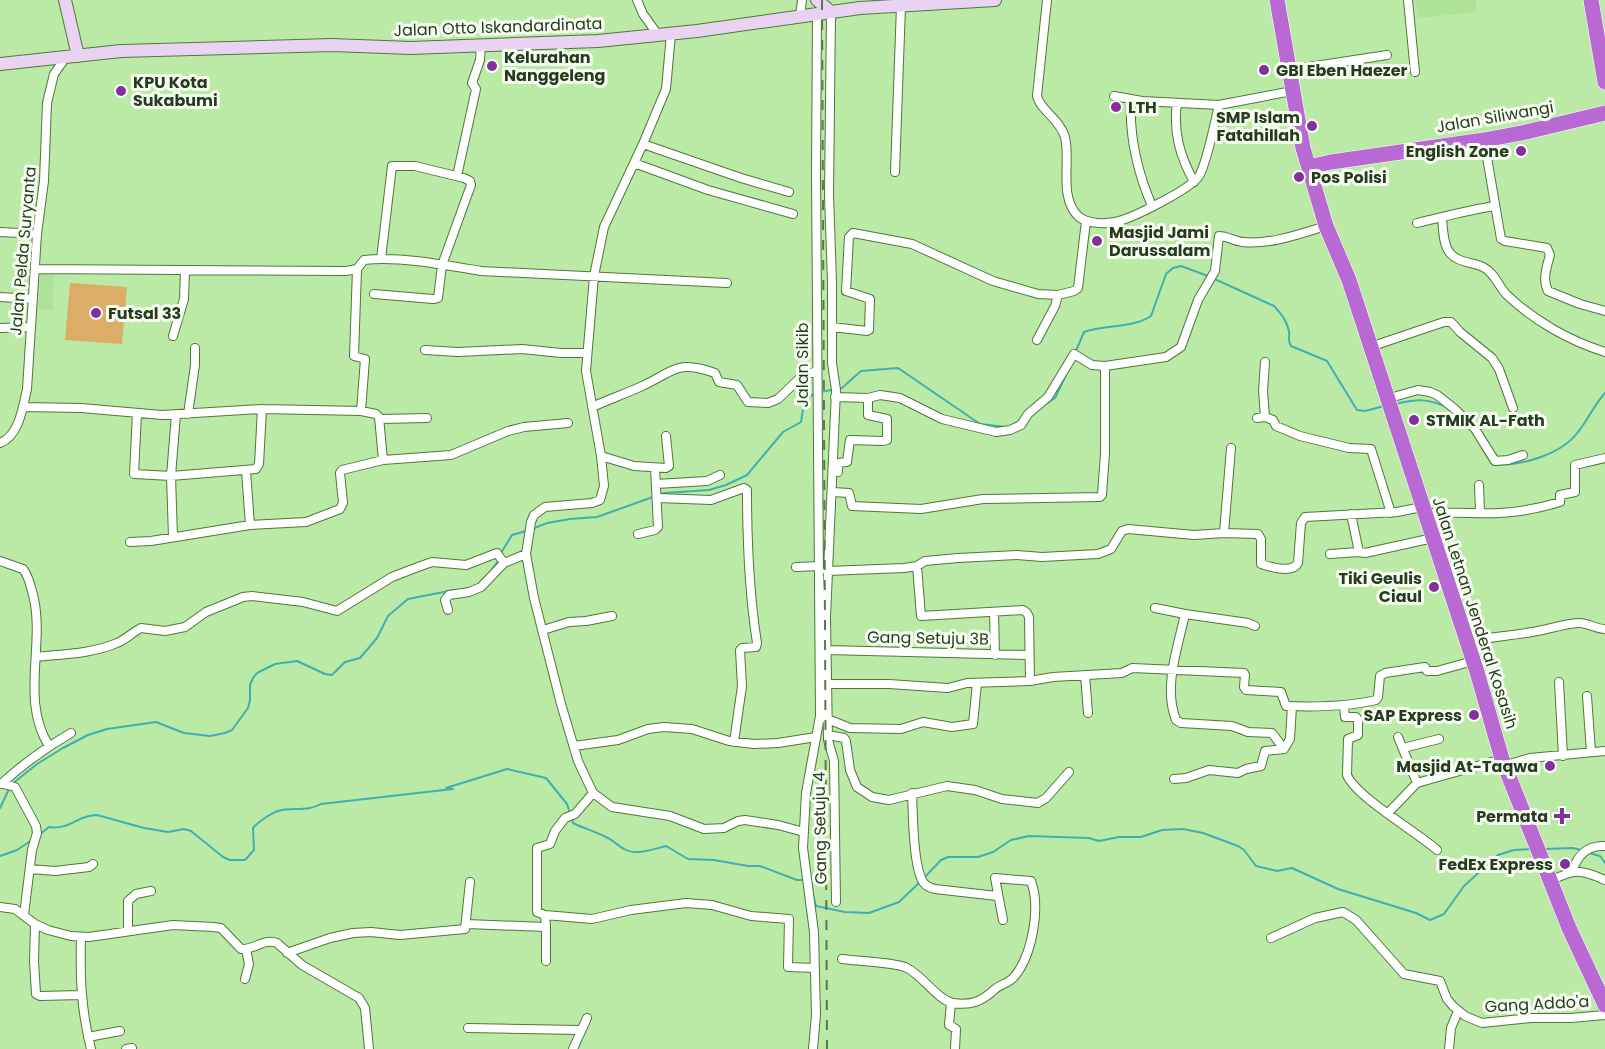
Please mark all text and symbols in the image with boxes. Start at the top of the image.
street label: Jalan Otto Iskandardinata [393,12,603,42]
place label: Kelurahan Nanggeleng [504,46,606,87]
marker: Kelurahan Nanggeleng [485,59,499,73]
place label: GBI Eben Haezer [1276,59,1408,82]
marker: GBI Eben Haezer [1257,63,1271,77]
place label: KPU Kota Sukabumi [133,71,218,112]
marker: KPU Kota Sukabumi [114,84,128,98]
street label: Jalan Siliwangi [1435,95,1555,139]
place label: LTH [1128,96,1157,119]
marker: LTH [1109,100,1123,114]
place label: SMP Islam Fatahillah [1216,106,1300,147]
marker: SMP Islam Fatahillah [1305,119,1319,133]
place label: English Zone [1406,140,1509,163]
marker: English Zone [1514,144,1528,158]
street label: Jalan Pelda Suryanta [4,165,42,337]
place label: Pos Polisi [1311,166,1387,189]
marker: Pos Polisi [1292,170,1306,184]
place label: Masjid Jami Darussalam [1109,221,1210,262]
marker: Masjid Jami Darussalam [1090,234,1104,248]
place label: Futsal 33 [108,302,181,325]
marker: Futsal 33 [89,306,103,320]
street label: Jalan Sikib [791,322,814,407]
place label: STMIK AL-Fath [1426,409,1545,432]
marker: STMIK AL-Fath [1407,413,1421,427]
street label: Jalan Letnan Jenderal Kosasih [1427,494,1523,732]
place label: Tiki Geulis Ciaul [1339,567,1422,608]
marker: Tiki Geulis Ciaul [1427,580,1441,594]
street label: Gang Setuju 3B [867,625,989,651]
place label: SAP Express [1364,704,1462,727]
marker: SAP Express [1467,708,1481,722]
place label: Masjid At-Taqwa [1396,755,1538,778]
marker: Masjid At-Taqwa [1543,759,1557,773]
street label: Gang Setuju 4 [808,772,832,884]
place label: Permata [1476,805,1548,828]
marker: Permata [1553,807,1571,825]
place label: FedEx Express [1439,853,1553,876]
marker: FedEx Express [1558,857,1572,871]
street label: Gang Addo'a [1484,990,1590,1018]

